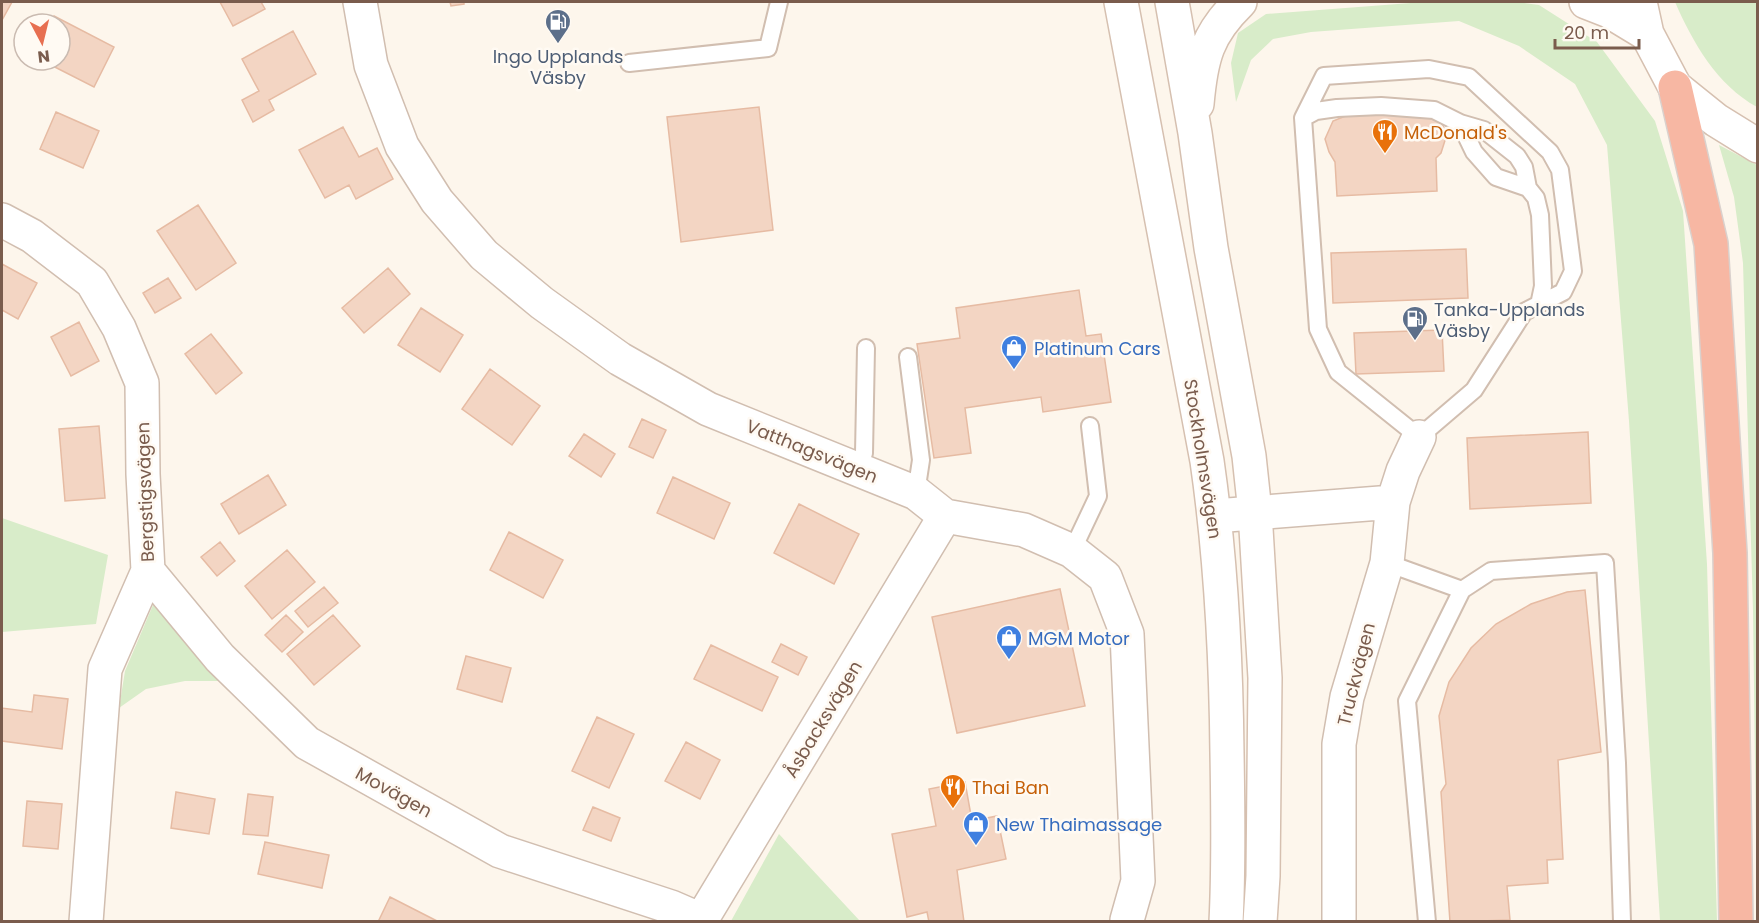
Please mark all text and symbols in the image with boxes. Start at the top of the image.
fuel station icon: Ingo Upplands Väsby [543,7,573,45]
north arrow [12,12,72,72]
scale bar [1555,12,1639,50]
text: 20 m [1564,20,1609,45]
text: N [36,44,51,69]
place label: Ingo Upplands Väsby [493,44,623,90]
restaurant icon: McDonald's [1370,117,1400,155]
place label: McDonald's [1404,120,1507,145]
place label: Tanka-Upplands Väsby [1434,297,1585,343]
fuel station icon: Tanka-Upplands Väsby [1400,304,1430,342]
shop icon: Platinum Cars [999,333,1029,371]
place label: Platinum Cars [1034,336,1161,361]
street label: Stockholmsvägen [1178,377,1228,541]
street label: Vatthagsvägen [743,413,881,489]
street label: Bergstigsvägen [130,422,160,562]
street label: Truckvägen [1331,620,1381,728]
shop icon: MGM Motor [994,623,1024,661]
place label: MGM Motor [1028,626,1130,651]
street label: Åsbacksvägen [778,656,868,782]
street label: Movägen [351,761,437,823]
restaurant icon: Thai Ban [938,772,968,810]
place label: Thai Ban [972,775,1049,800]
shop icon: New Thaimassage [961,809,991,847]
place label: New Thaimassage [996,812,1162,837]

